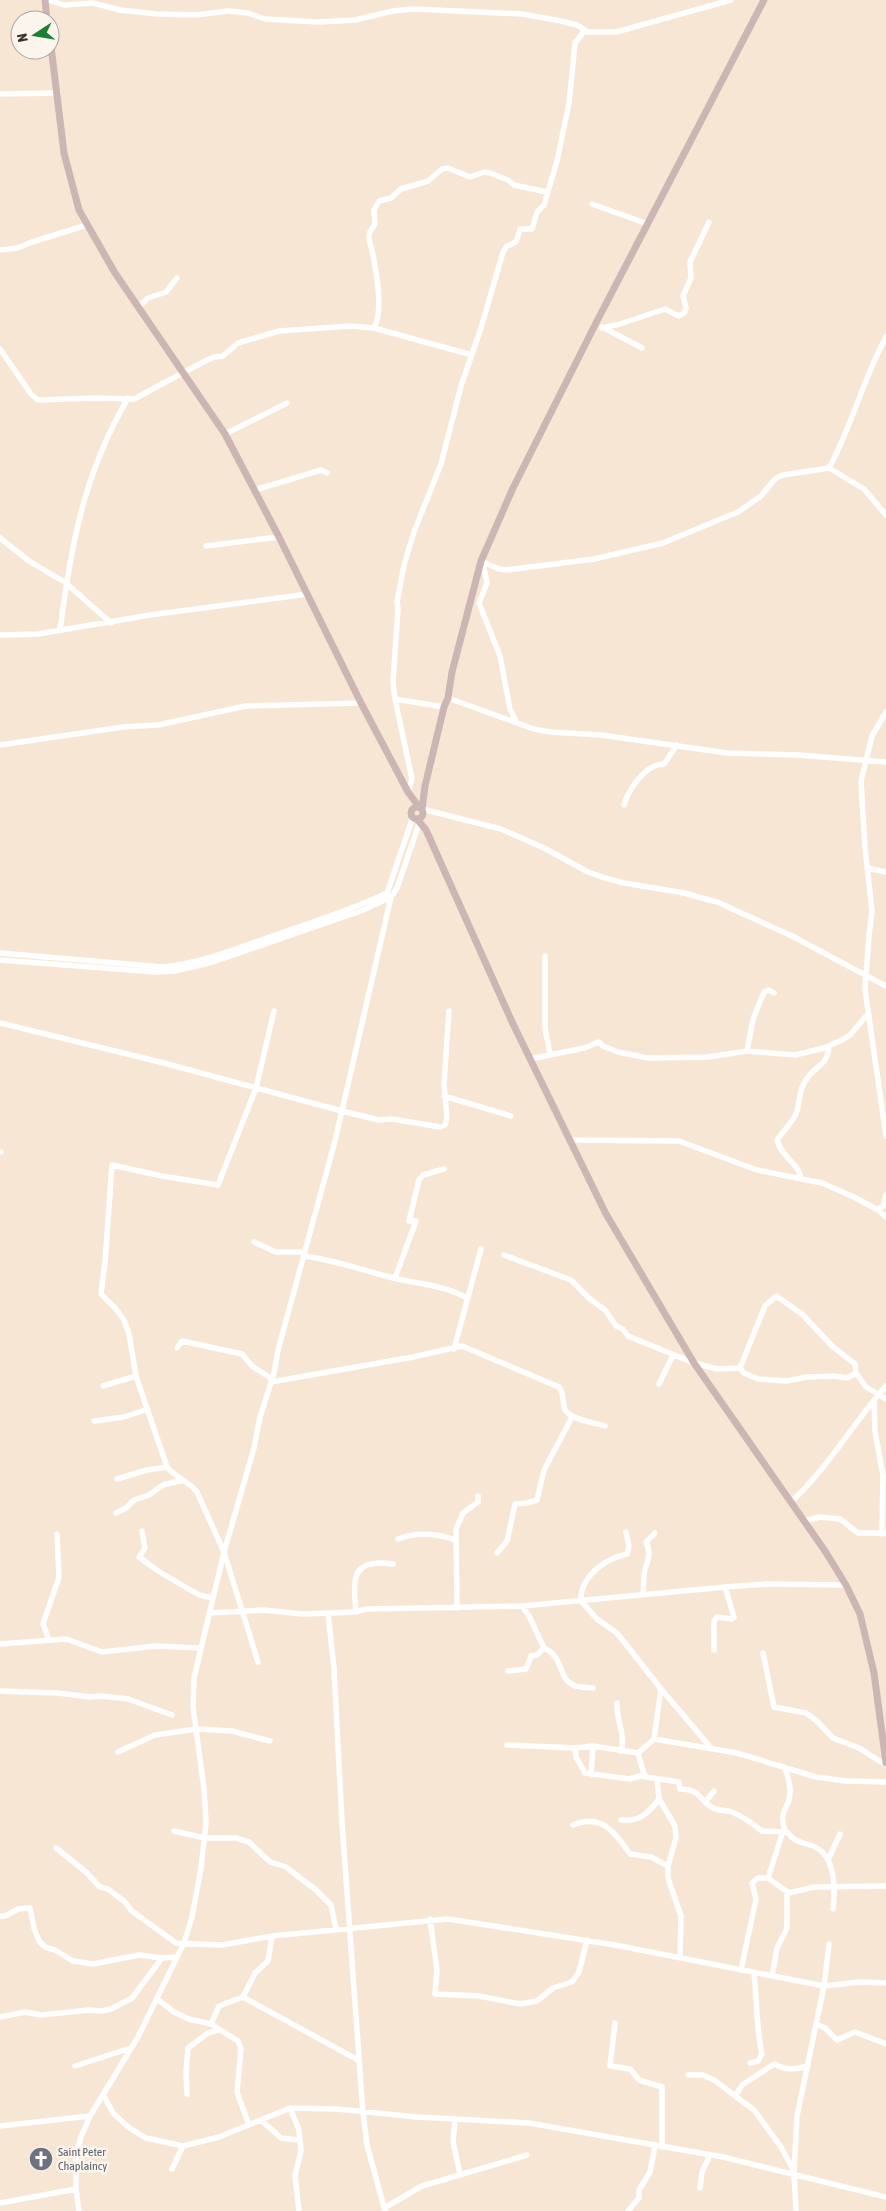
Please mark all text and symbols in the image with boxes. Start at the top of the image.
north arrow [10,10,60,60]
text: N [14,32,31,43]
place label: Saint Peter Chaplaincy [58,2145,107,2173]
church icon: Saint Peter Chaplaincy [28,2146,54,2172]

